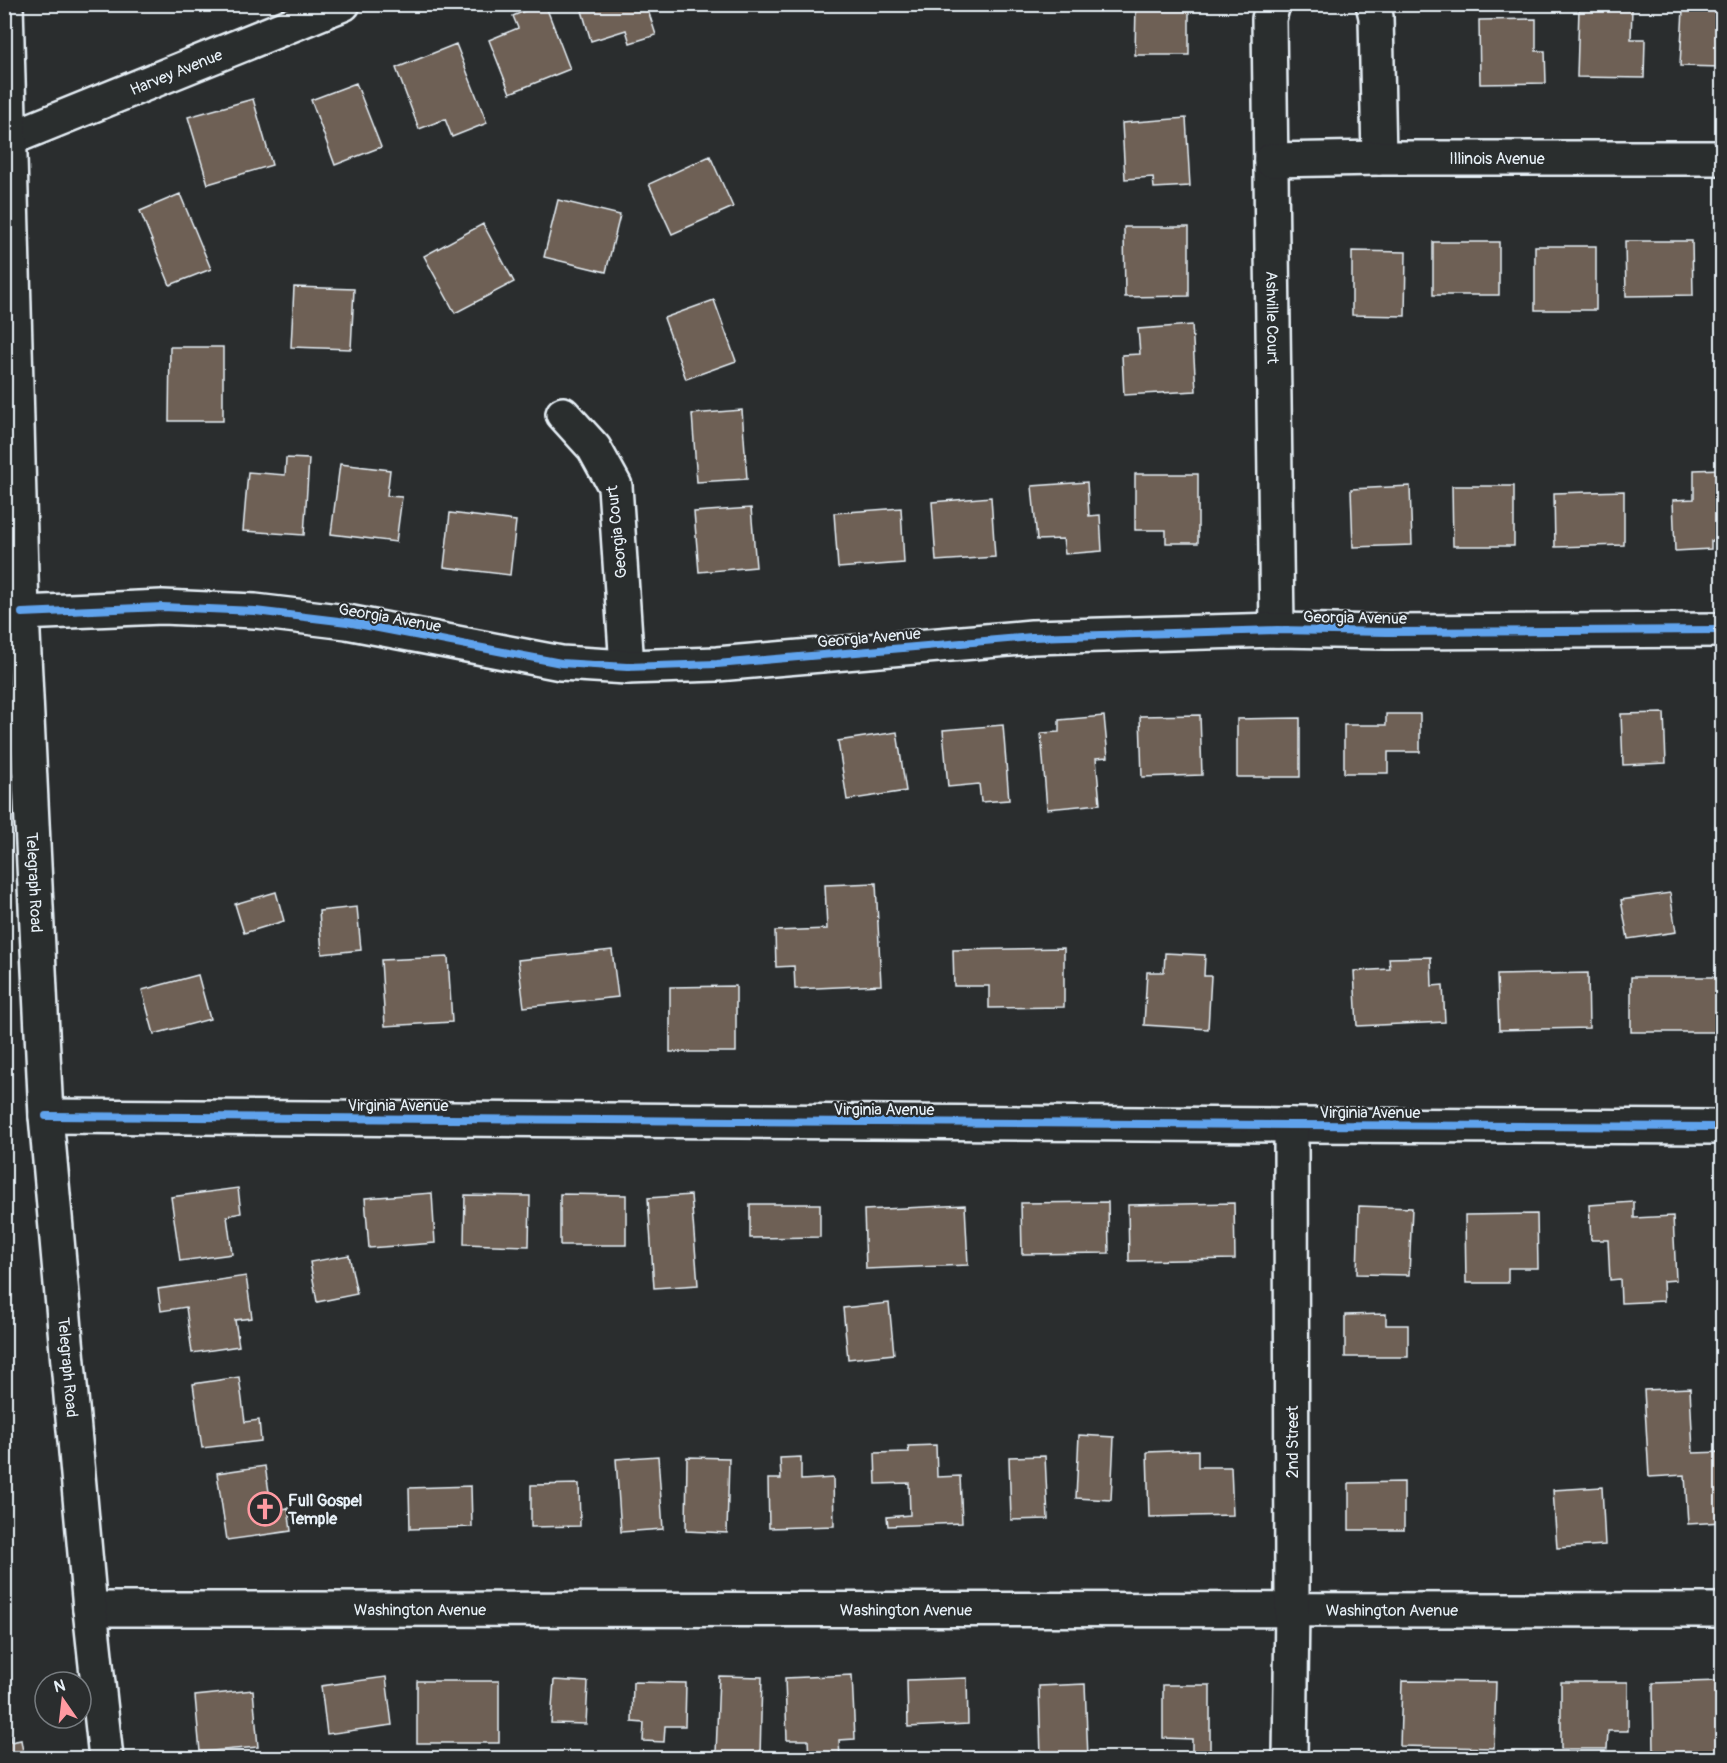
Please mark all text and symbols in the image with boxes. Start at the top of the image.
street label: Harvey Avenue [127,45,226,100]
street label: Illinois Avenue [1449,149,1545,169]
street label: Ashville Court [1261,271,1283,365]
street label: Georgia Court [602,484,632,579]
street label: Georgia Avenue [337,599,443,637]
street label: Georgia Avenue [1303,607,1407,629]
street label: Georgia Avenue [817,624,922,652]
street label: Telegraph Road [21,832,46,933]
street label: Virginia Avenue [348,1096,449,1116]
street label: Virginia Avenue [834,1100,935,1120]
street label: Virginia Avenue [1320,1103,1421,1123]
street label: Telegraph Road [53,1316,82,1418]
street label: 2nd Street [1283,1405,1303,1478]
church icon: Full Gospel Temple [247,1491,283,1527]
place label: Full Gospel Temple [287,1491,363,1529]
street label: Washington Avenue [354,1600,486,1620]
street label: Washington Avenue [840,1600,972,1621]
street label: Washington Avenue [1326,1601,1458,1621]
north arrow [33,1670,93,1730]
text: N [52,1675,67,1697]

